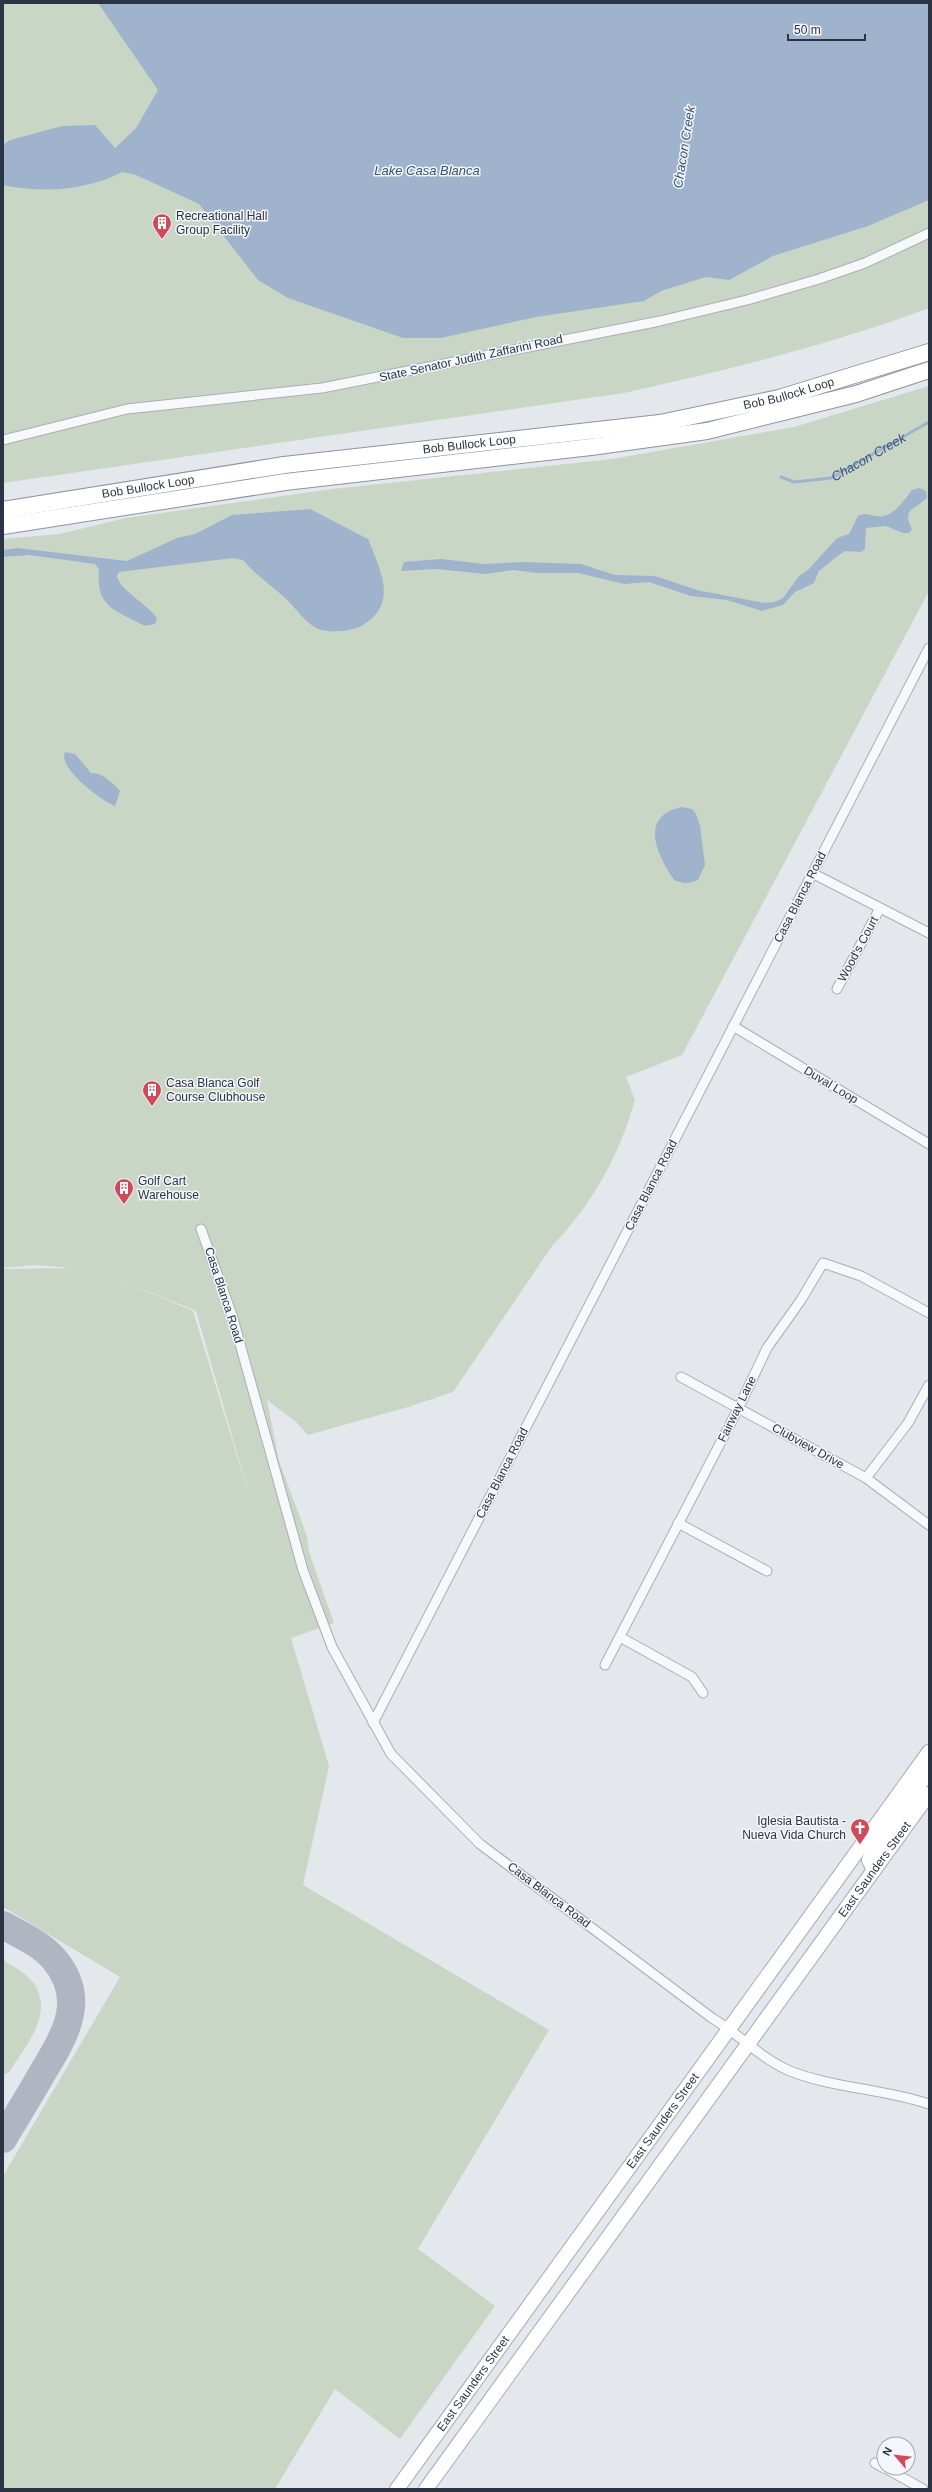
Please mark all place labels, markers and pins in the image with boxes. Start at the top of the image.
place label: Recreational Hall Group Facility [176,209,267,237]
building icon: Recreational Hall Group Facility [151,212,173,240]
place label: Casa Blanca Golf Course Clubhouse [166,1076,266,1104]
building icon: Casa Blanca Golf Course Clubhouse [141,1079,163,1107]
place label: Golf Cart Warehouse [138,1174,199,1202]
building icon: Golf Cart Warehouse [113,1177,135,1205]
place label: Iglesia Bautista - Nueva Vida Church [742,1814,846,1842]
church icon: Iglesia Bautista - Nueva Vida Church [849,1817,871,1845]

